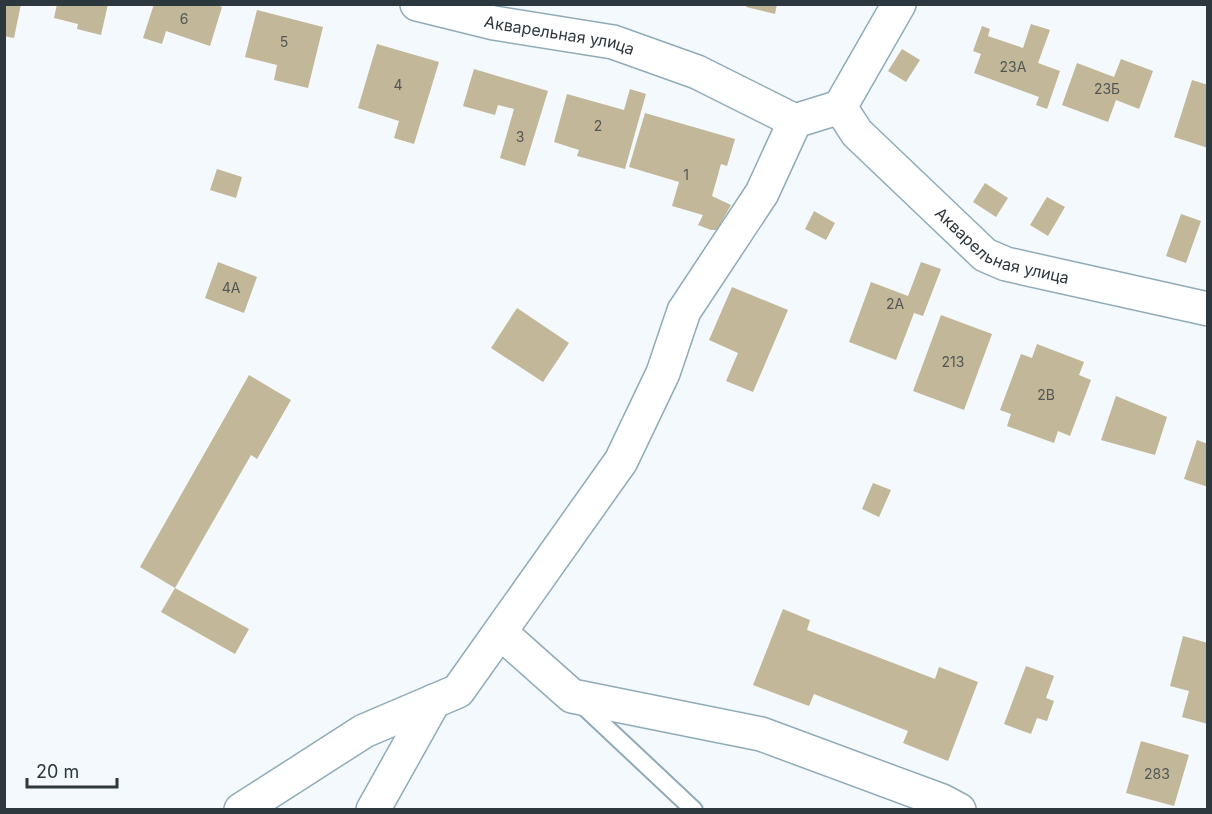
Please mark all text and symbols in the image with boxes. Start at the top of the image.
house number: 6 [180,10,188,27]
street label: Акварельная улица [482,11,637,59]
house number: 5 [280,33,288,50]
house number: 23А [1000,58,1027,75]
house number: 4 [393,76,403,93]
house number: 23Б [1094,80,1120,97]
house number: 2 [594,117,602,134]
house number: 3 [516,128,524,145]
house number: 1 [683,166,689,183]
street label: Акварельная улица [931,203,1071,288]
house number: 4А [222,279,241,296]
house number: 2А [886,295,904,312]
house number: 213 [942,353,964,370]
house number: 2В [1037,386,1055,403]
scale bar [27,751,117,789]
text: 20 m [36,761,79,782]
house number: 283 [1144,765,1170,782]

